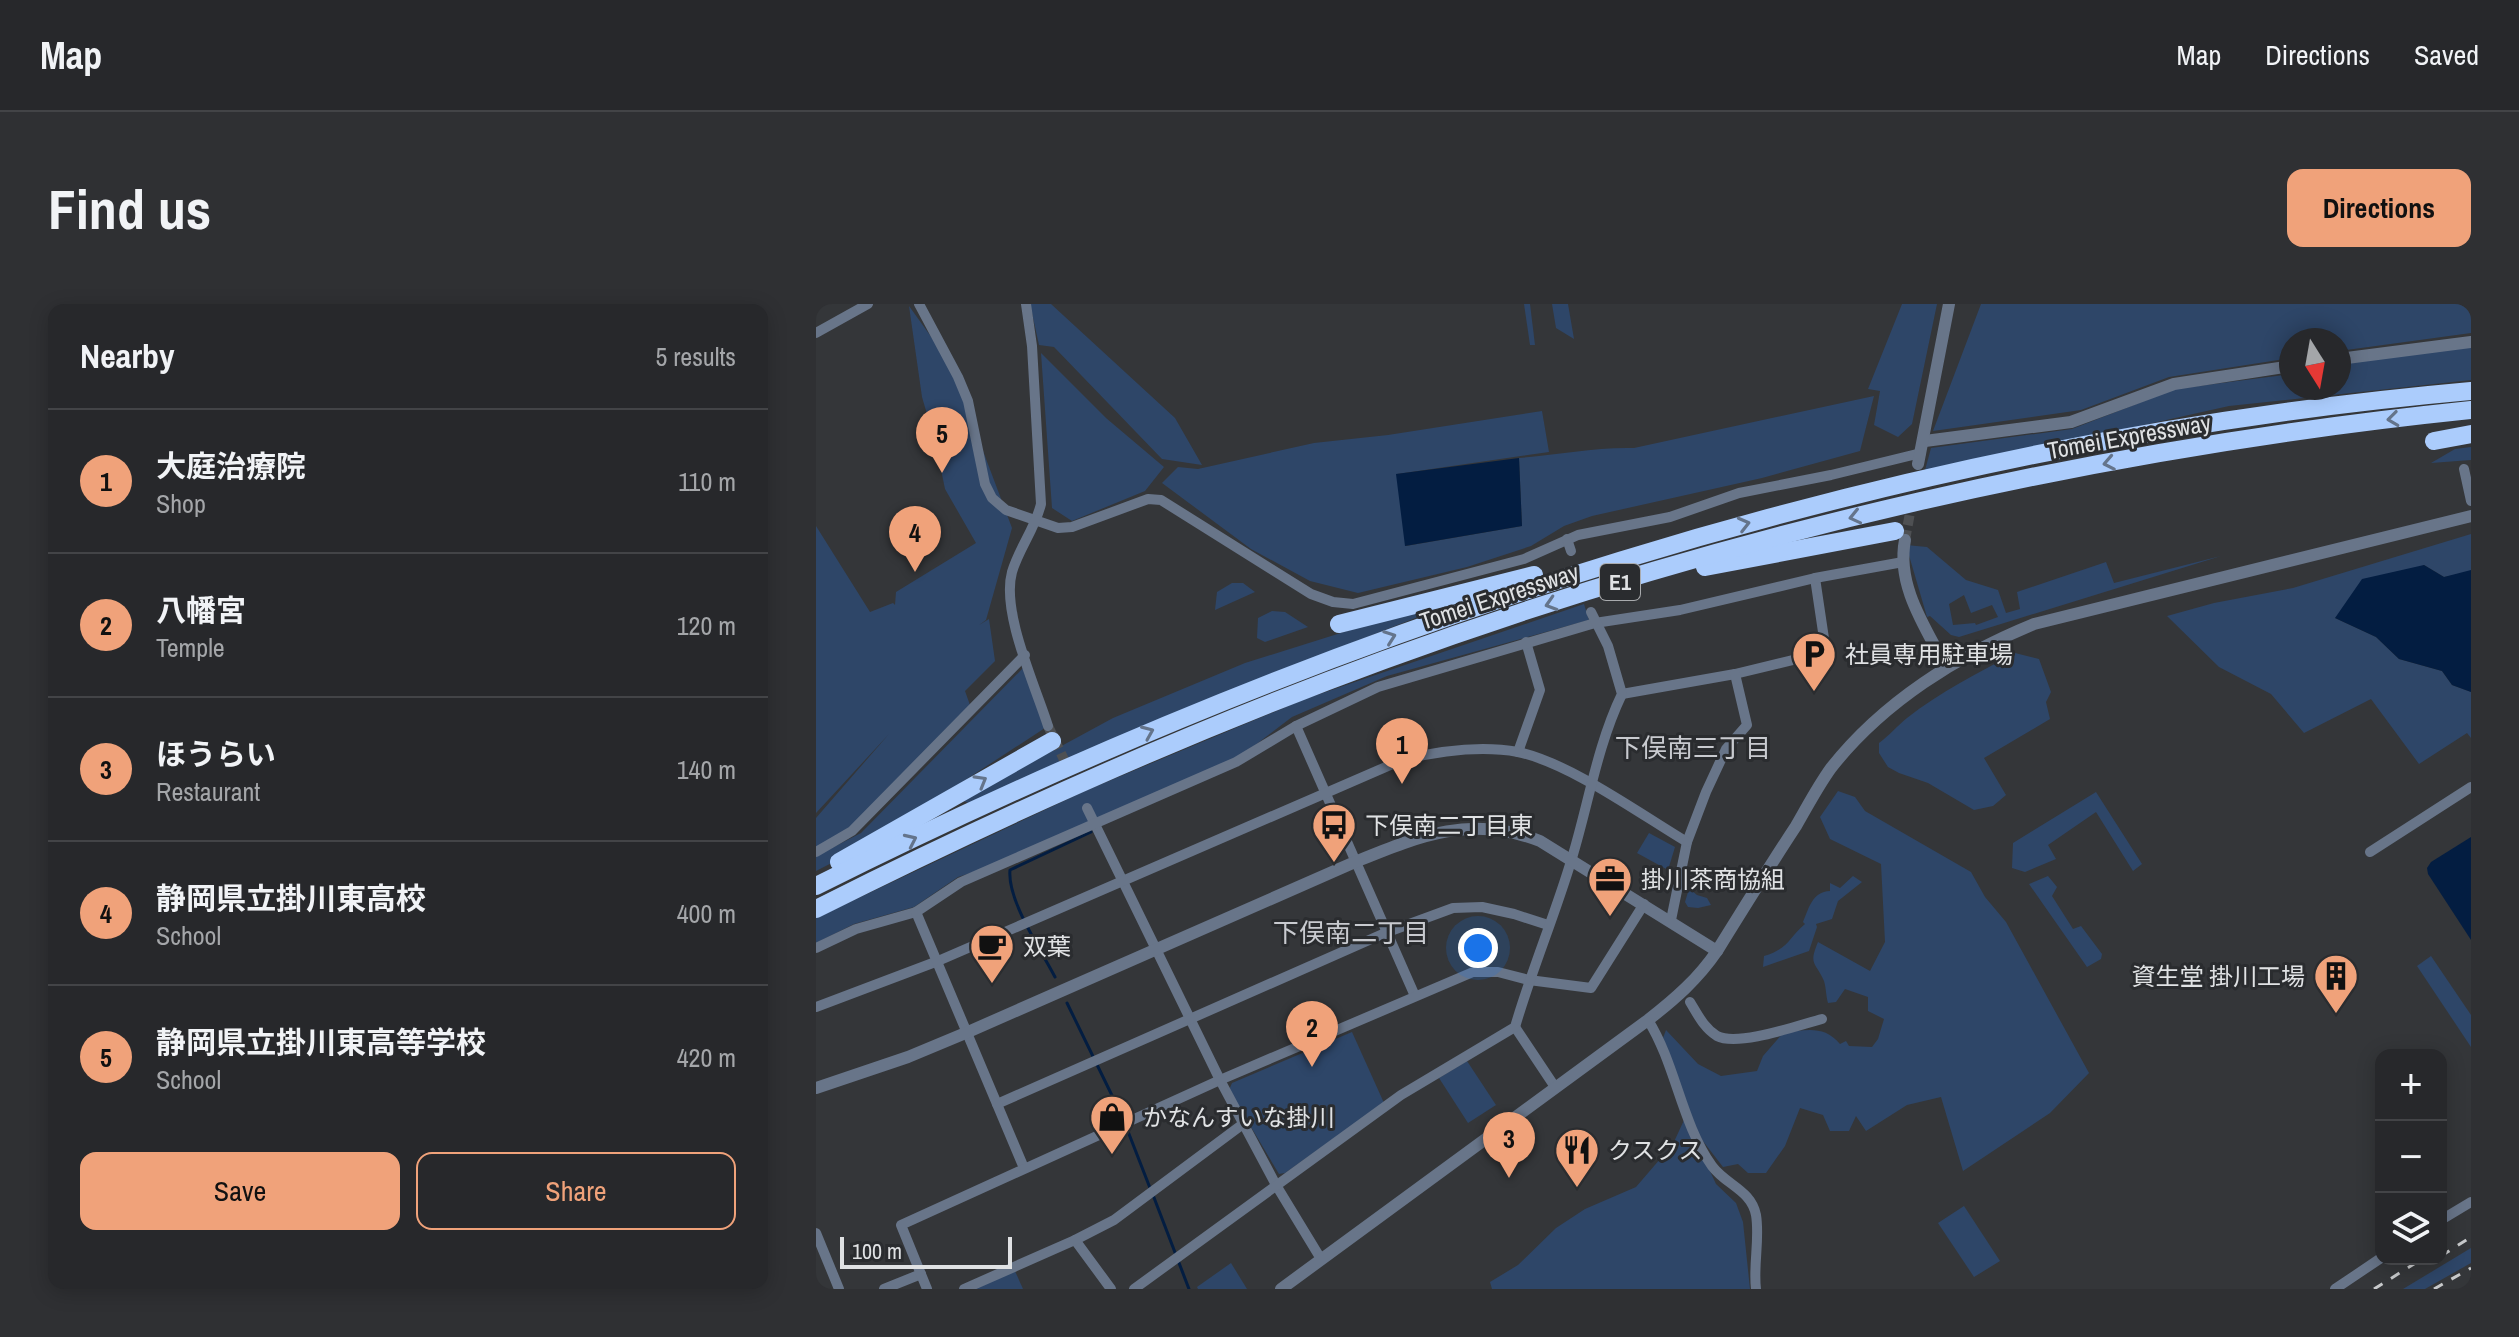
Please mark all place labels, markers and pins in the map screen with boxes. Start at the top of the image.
pin: 5 [916,407,968,473]
pin: 4 [889,506,941,572]
parking icon: 社員専用駐車場 [1790,630,1838,693]
place label: 社員専用駐車場 [1845,638,2013,670]
pin: 1 [1376,718,1428,784]
bus stop icon: 下俣南二丁目東 [1310,801,1358,864]
place label: 下俣南二丁目東 [1365,809,1533,841]
office icon: 掛川茶商協組 [1586,855,1634,918]
place label: 掛川茶商協組 [1641,863,1785,895]
cafe icon: 双葉 [968,922,1016,985]
place label: 双葉 [1023,930,1071,962]
building icon: 資生堂 掛川工場 [2312,952,2360,1015]
place label: 資生堂 掛川工場 [2132,960,2305,992]
pin: 2 [1286,1001,1338,1067]
shop icon: かなんすいな掛川 [1088,1093,1136,1156]
place label: かなんすいな掛川 [1143,1101,1335,1133]
pin: 3 [1483,1112,1535,1178]
restaurant icon: クスクス [1553,1126,1601,1189]
place label: クスクス [1608,1134,1703,1166]

